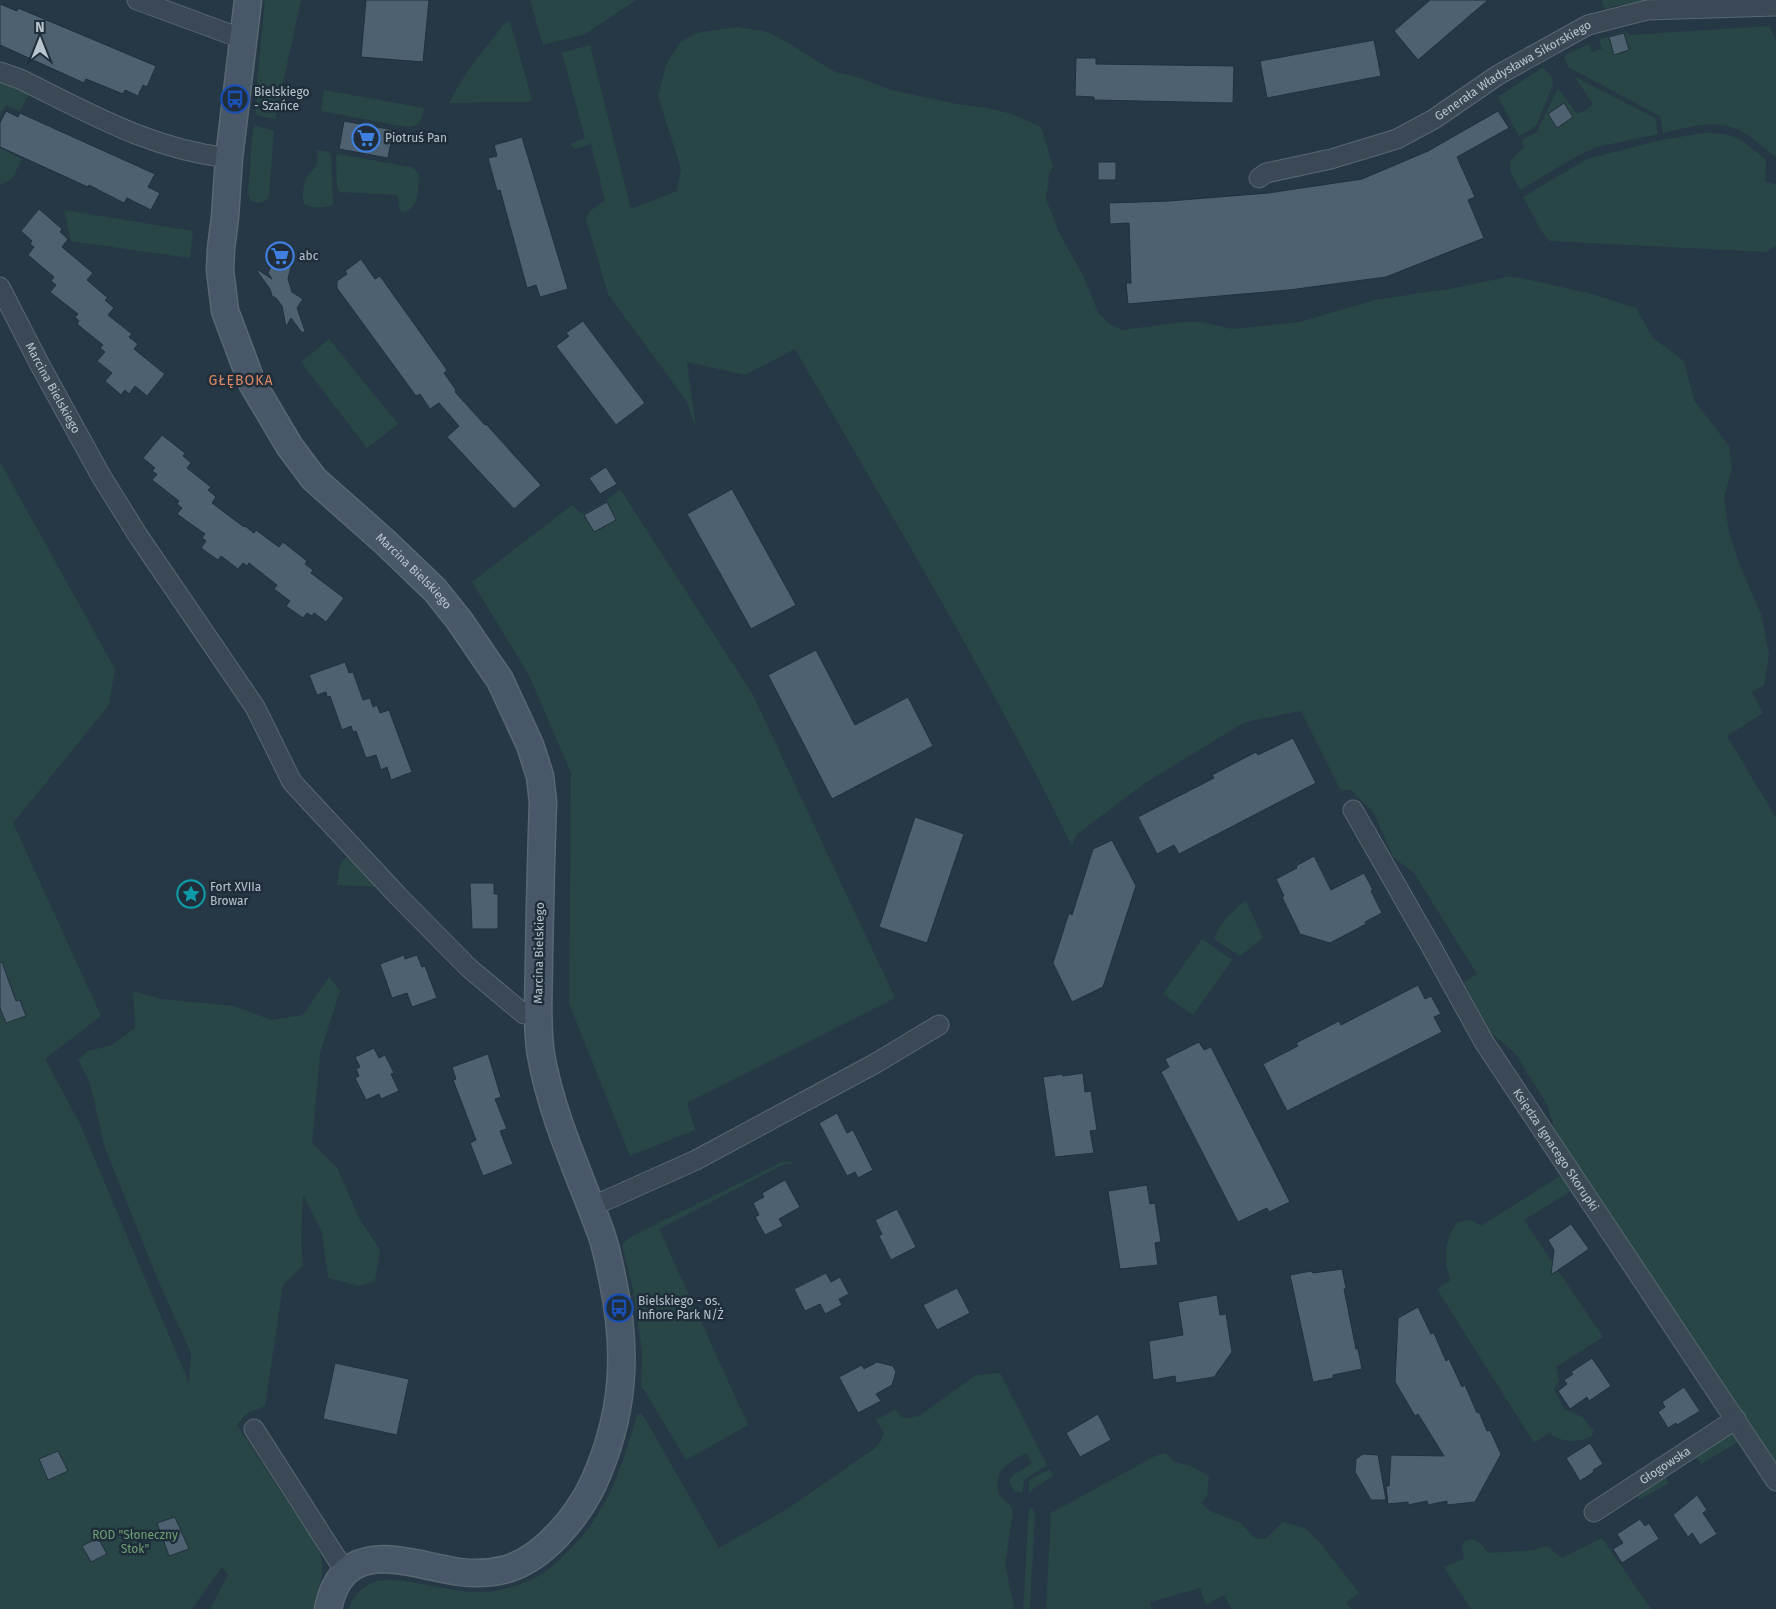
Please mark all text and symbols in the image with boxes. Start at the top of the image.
north arrow [15,15,65,65]
street label: Generała Władysława Sikorskiego [1432,18,1594,123]
text: N [35,19,45,36]
bus stop icon: Bielskiego - Szańce [220,84,250,114]
place label: Bielskiego - Szańce [254,85,309,113]
supermarket icon: Piotruś Pan [351,123,381,153]
place label: Piotruś Pan [385,131,447,145]
supermarket icon: abc [265,241,295,271]
place label: abc [299,249,319,263]
street label: Marcina Bielskiego [23,340,83,436]
district label: GŁĘBOKA [209,372,274,389]
street label: Marcina Bielskiego [373,530,454,612]
place icon: Fort XVIIa Browar [176,879,206,909]
place label: Fort XVIIa Browar [210,880,261,908]
street label: Marcina Bielskiego [531,902,547,1004]
street label: Księdza Ignacego Skorupki [1510,1086,1602,1214]
bus stop icon: Bielskiego - os. Infiore Park N/Ż [604,1293,634,1323]
place label: Bielskiego - os. Infiore Park N/Ż [638,1294,724,1322]
street label: Głogowska [1637,1444,1693,1487]
park label: ROD "Słoneczny Stok" [92,1528,178,1556]

